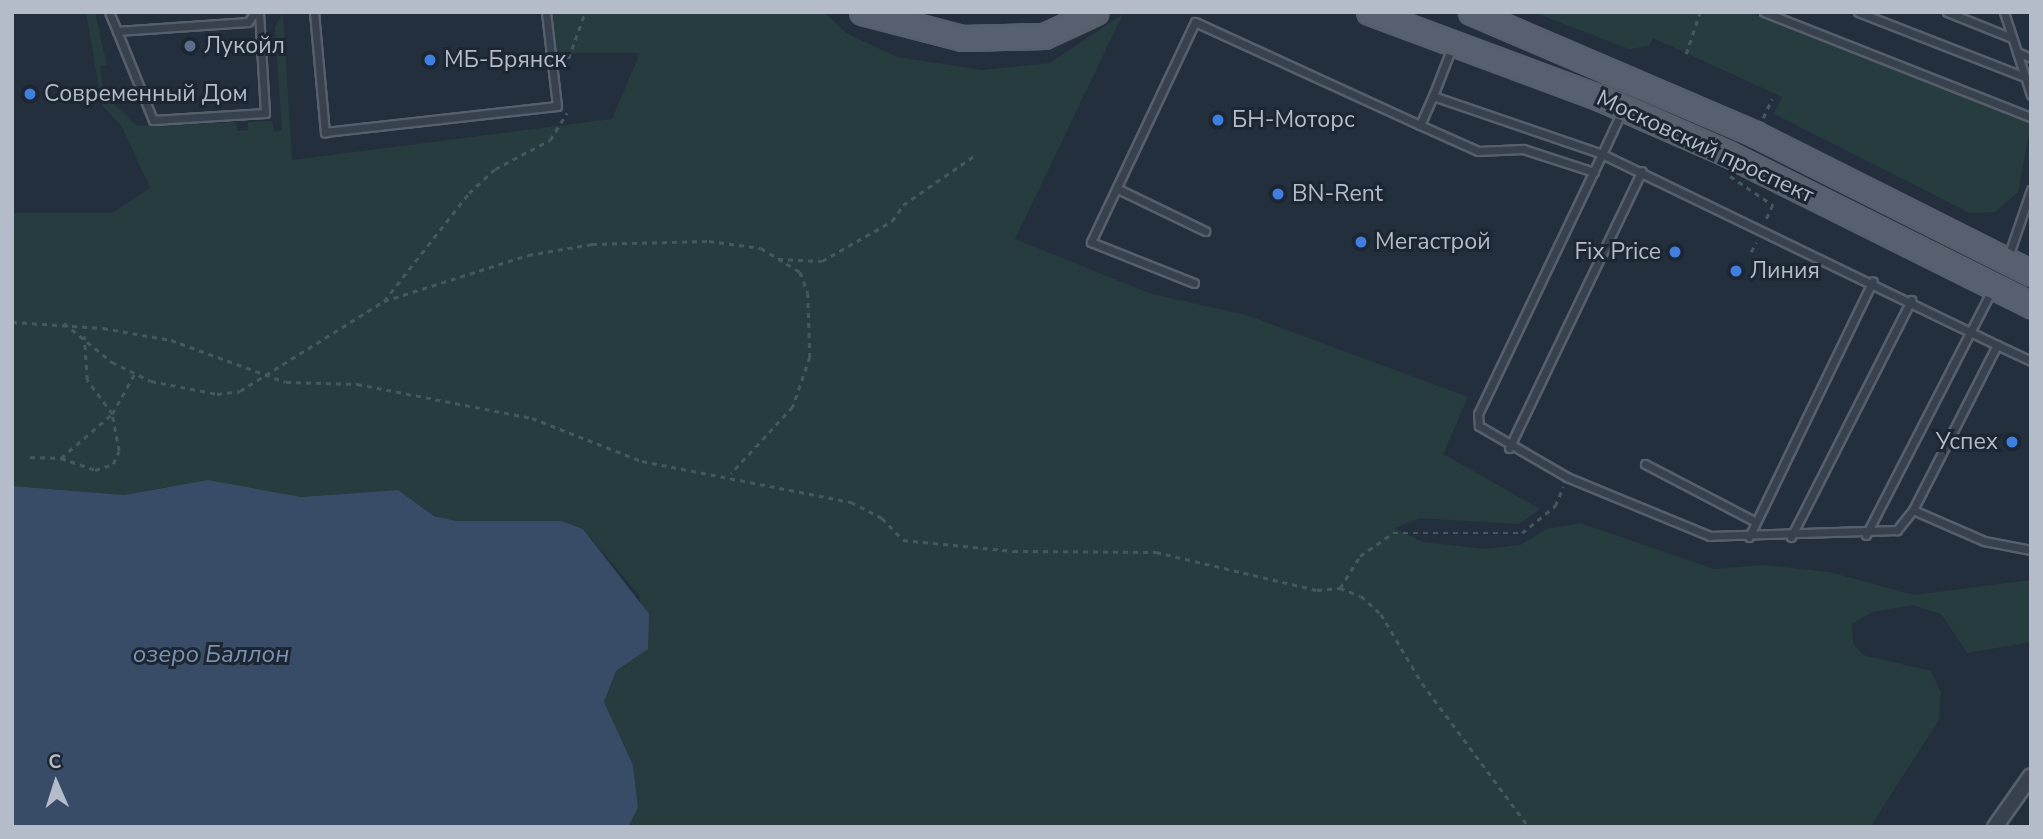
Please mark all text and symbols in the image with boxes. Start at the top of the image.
place label: Лукойл [204,32,285,60]
marker: Лукойл [182,38,198,54]
place label: МБ-Брянск [444,46,566,74]
marker: МБ-Брянск [422,52,438,68]
place label: Современный Дом [44,80,248,108]
street label: Московский проспект [1592,85,1818,209]
marker: Современный Дом [22,86,38,102]
place label: БН-Моторс [1232,106,1355,134]
marker: БН-Моторс [1210,112,1226,128]
place label: BN-Rent [1292,180,1383,208]
marker: BN-Rent [1270,186,1286,202]
place label: Мегастрой [1375,228,1491,256]
marker: Мегастрой [1353,234,1369,250]
place label: Fix Price [1575,238,1661,266]
marker: Fix Price [1667,244,1683,260]
place label: Линия [1750,257,1820,285]
marker: Линия [1728,263,1744,279]
place label: Успех [1936,428,1998,456]
marker: Успех [2004,434,2020,450]
water label: озеро Баллон [133,641,289,669]
north arrow [21,748,91,818]
text: С [48,749,62,775]

